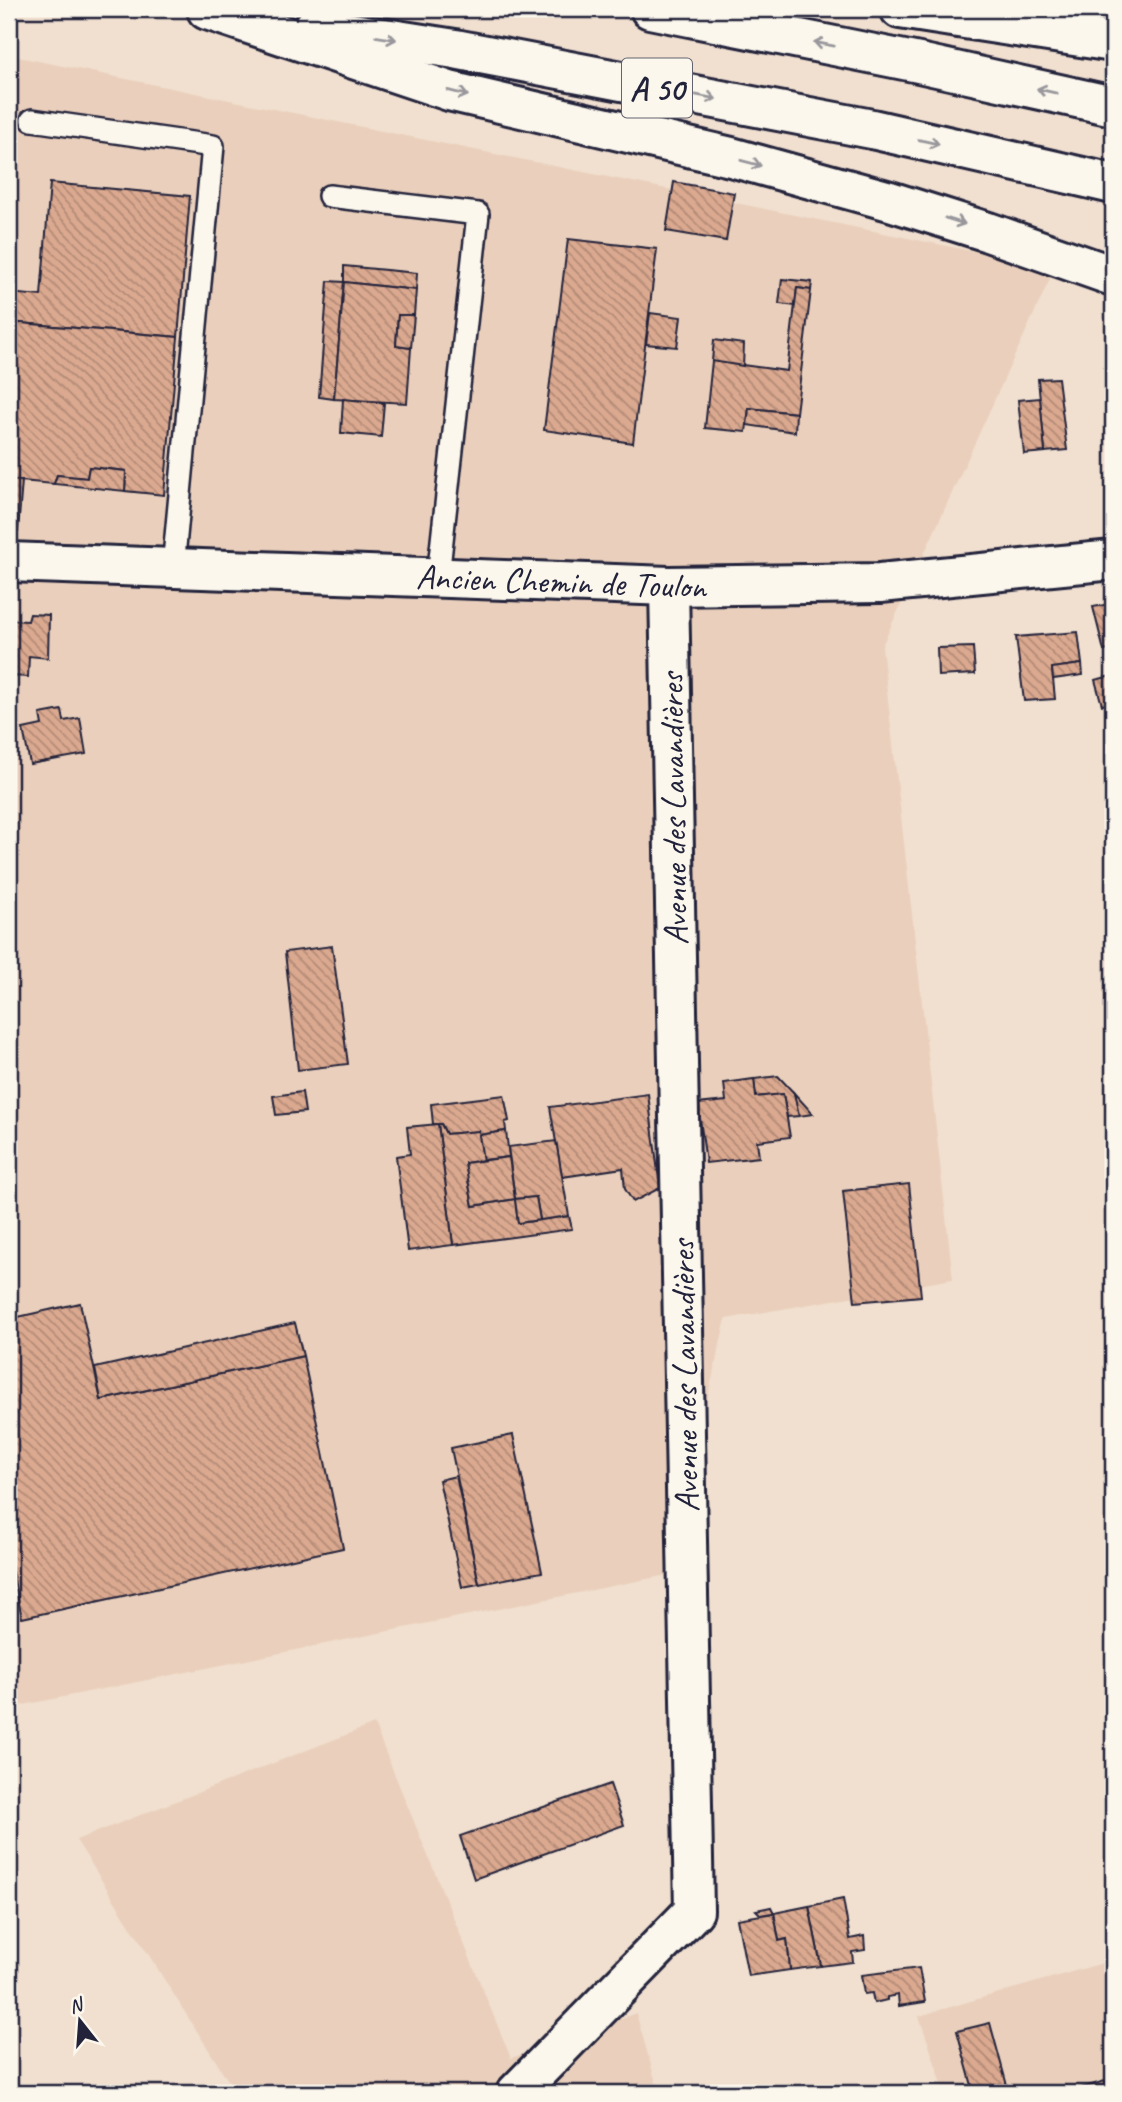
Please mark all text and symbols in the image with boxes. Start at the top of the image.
one-way arrow [374,32,397,45]
one-way arrow [813,36,836,50]
road number: A 50 [622,58,692,118]
one-way arrow [1036,84,1059,98]
one-way arrow [446,87,469,100]
one-way arrow [694,91,717,105]
one-way arrow [917,136,940,150]
one-way arrow [740,157,762,170]
one-way arrow [944,216,966,229]
street label: Ancien Chemin de Toulon [415,554,709,609]
street label: Avenue des Lavandières [649,669,698,946]
street label: Avenue des Lavandières [660,1236,709,1513]
north arrow [46,1986,116,2056]
text: N [66,1992,88,2019]

